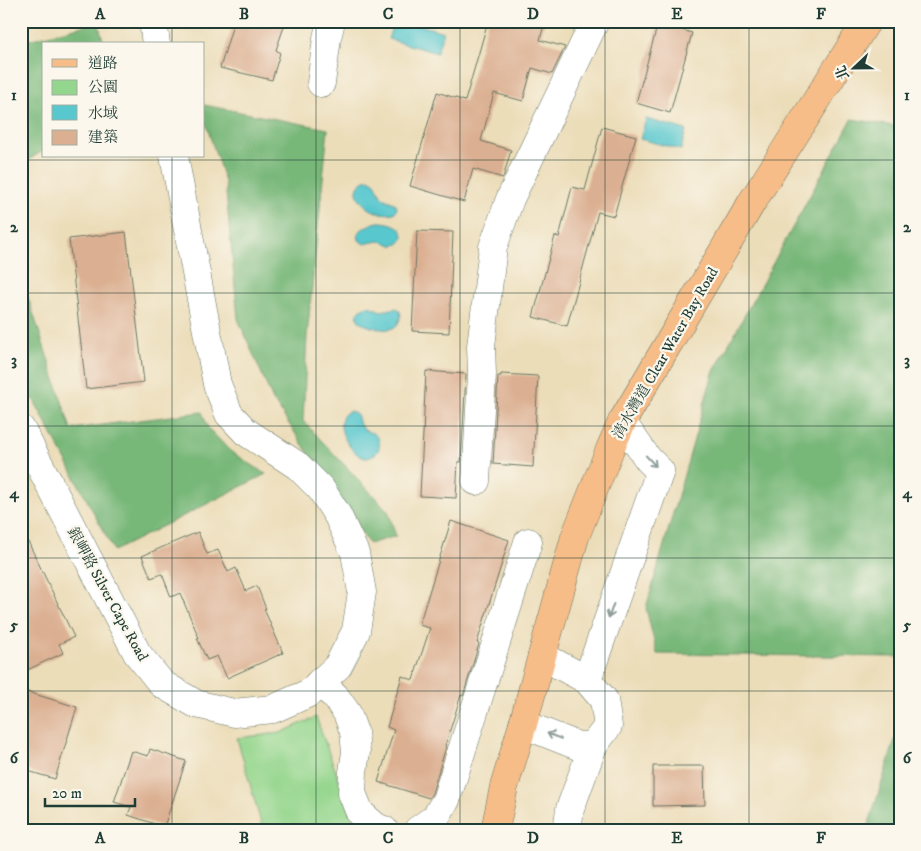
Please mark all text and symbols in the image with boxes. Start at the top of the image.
text: A [94,4,106,24]
text: B [239,4,249,24]
text: C [383,4,393,24]
text: D [527,4,539,24]
text: E [671,4,683,24]
text: F [816,4,826,24]
legend [42,42,205,158]
north arrow [828,42,878,92]
text: 道路 [88,54,118,73]
text: 北 [832,63,854,82]
text: 公園 [88,78,118,97]
text: 1 [11,85,17,105]
text: 1 [904,85,910,105]
text: 水域 [88,104,118,123]
text: 建築 [88,128,118,147]
text: 2 [10,217,19,237]
text: 2 [903,217,912,237]
street label: 清水灣道 Clear Water Bay Road [608,264,723,443]
text: 3 [11,350,17,370]
text: 3 [904,350,910,370]
one-way arrow [645,455,657,468]
text: 4 [8,483,19,503]
text: 4 [901,483,912,503]
street label: 銀岬路 Silver Cape Road [63,524,153,665]
one-way arrow [606,603,615,619]
text: 5 [9,615,18,635]
text: 5 [902,615,911,635]
one-way arrow [547,731,562,740]
text: 6 [10,748,20,768]
text: 6 [903,748,913,768]
scale bar [45,776,135,808]
text: 20 m [52,784,82,803]
text: A [94,828,106,848]
text: B [239,828,249,848]
text: C [383,828,393,848]
text: D [527,828,539,848]
text: E [671,828,683,848]
text: F [816,828,826,848]

